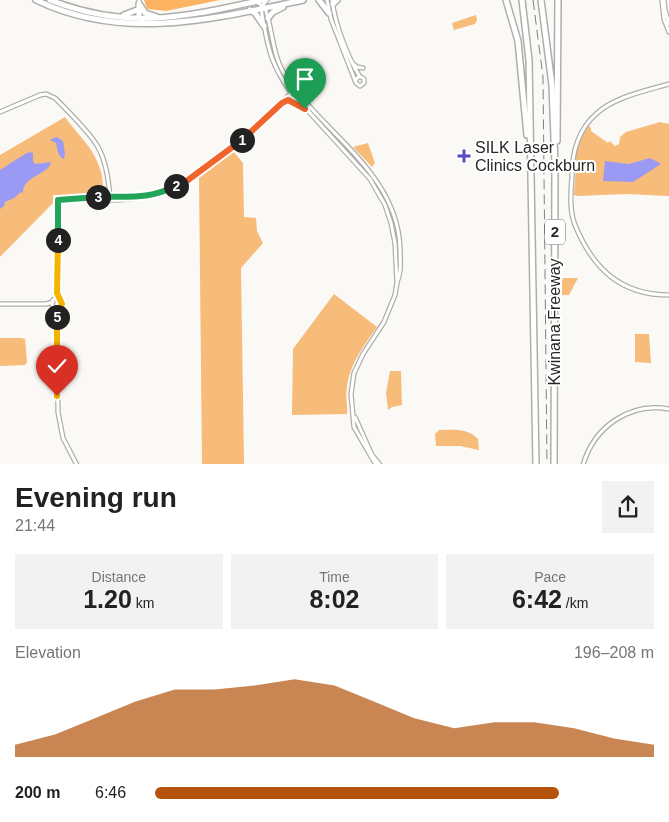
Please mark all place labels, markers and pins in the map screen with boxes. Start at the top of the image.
pin [284,58,326,109]
pin: 1 [230,128,254,152]
place label: SILK Laser Clinics Cockburn [475,139,595,174]
marker: SILK Laser Clinics Cockburn [457,149,471,163]
pin: 2 [164,174,188,198]
pin: 3 [86,184,110,210]
pin: 4 [46,228,70,252]
pin: 5 [44,304,70,330]
pin [36,345,78,396]

